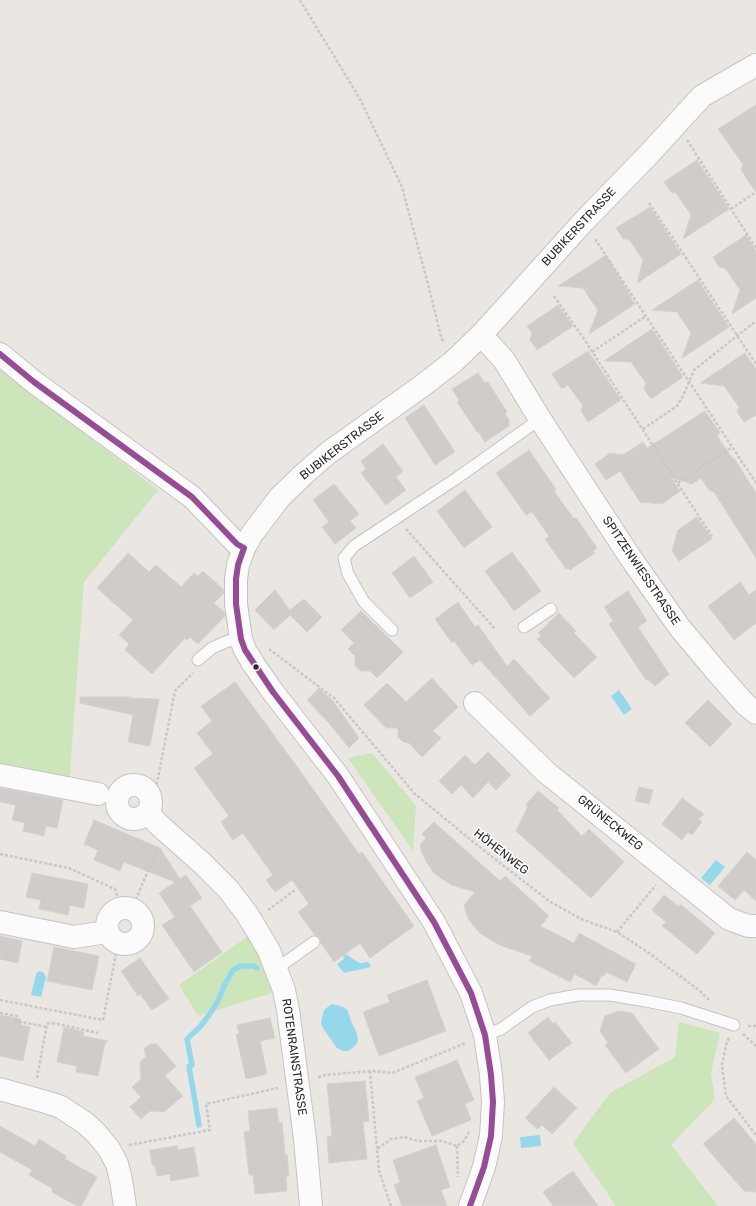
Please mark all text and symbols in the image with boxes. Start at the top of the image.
street label: BUBIKERSTRASSE [539,185,619,269]
street label: BUBIKERSTRASSE [297,409,387,483]
street label: SPITZENWIESSTRASSE [599,514,683,628]
unlabelled marker [251,662,261,672]
street label: GRÜNECKWEG [574,792,646,854]
street label: HÖHENWEG [471,826,531,878]
street label: ROTENRAINSTRASSE [279,997,309,1117]

